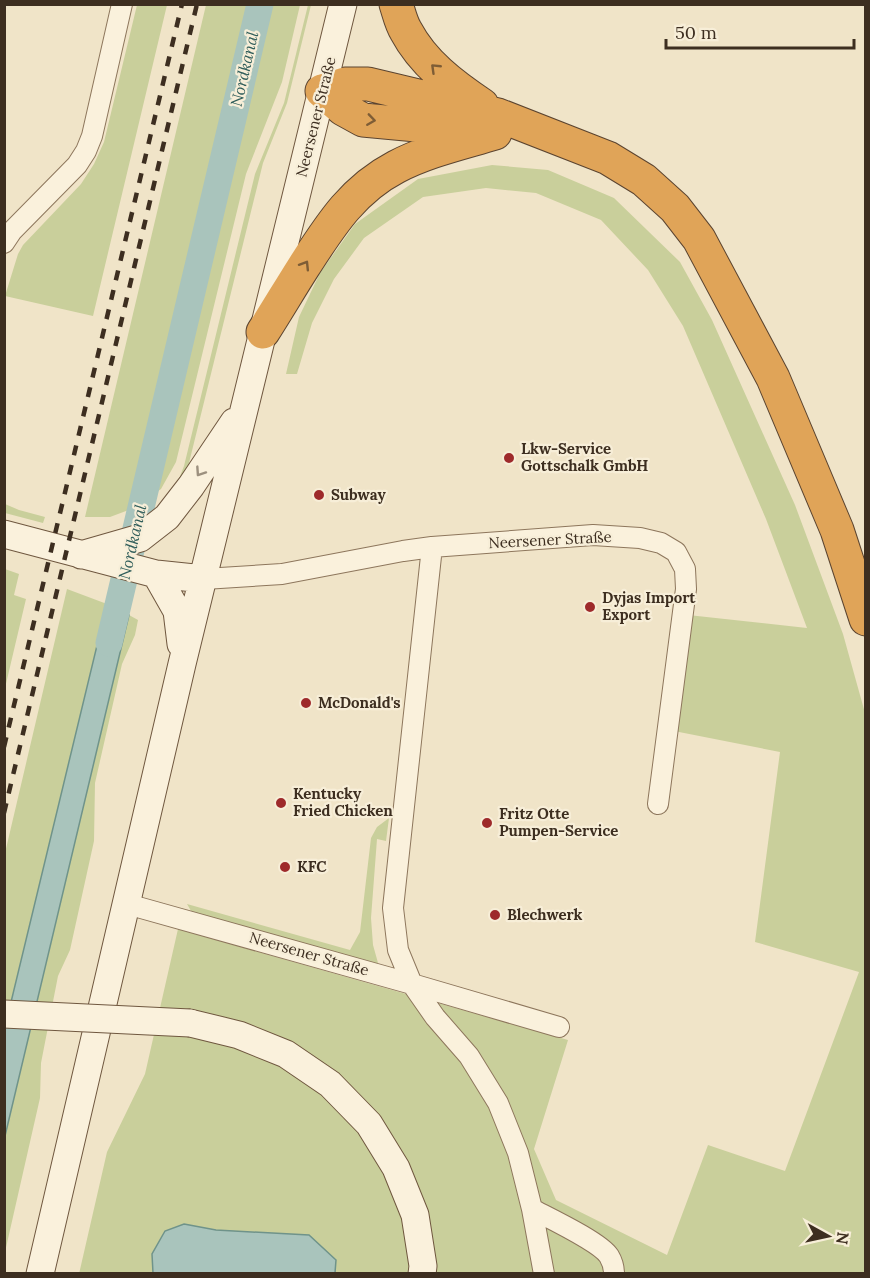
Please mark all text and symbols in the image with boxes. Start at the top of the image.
scale bar [666,12,854,50]
text: 50 m [675,21,717,44]
water label: Nordkanal [226,29,262,108]
street label: Neersener Straße [291,55,340,179]
one-way arrow [431,64,441,75]
one-way arrow [366,114,376,126]
one-way arrow [298,261,310,271]
place label: Lkw-Service Gottschalk GmbH [521,439,648,475]
marker: Lkw-Service Gottschalk GmbH [502,451,516,465]
one-way arrow [196,466,208,476]
place label: Subway [331,485,386,504]
marker: Subway [312,488,326,502]
water label: Nordkanal [114,502,150,581]
street label: Neersener Straße [488,527,612,552]
place label: Dyjas Import Export [602,588,696,624]
marker: Dyjas Import Export [583,600,597,614]
place label: McDonald's [318,693,401,712]
marker: McDonald's [299,696,313,710]
place label: Kentucky Fried Chicken [293,784,393,820]
marker: Kentucky Fried Chicken [274,796,288,810]
place label: Fritz Otte Pumpen-Service [499,804,618,840]
marker: Fritz Otte Pumpen-Service [480,816,494,830]
place label: KFC [297,857,327,876]
marker: KFC [278,860,292,874]
place label: Blechwerk [507,905,583,924]
marker: Blechwerk [488,908,502,922]
street label: Neersener Straße [247,927,371,980]
north arrow [798,1206,858,1266]
text: N [832,1231,854,1246]

